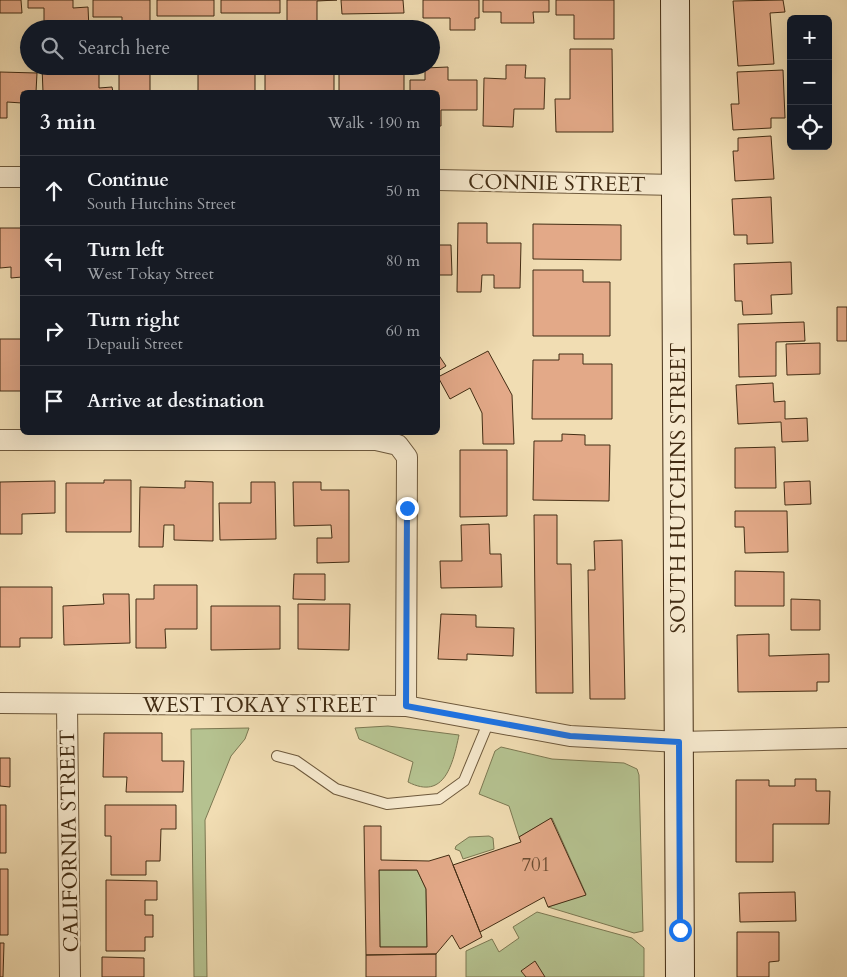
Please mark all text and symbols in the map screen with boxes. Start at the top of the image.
map controls [787,15,832,150]
button: + [787,15,832,60]
search box [20,20,440,75]
icon: search [38,34,66,62]
text: Search here [78,35,170,61]
button: − [787,60,832,105]
button: locate [787,105,832,150]
text: 3 min [40,108,96,137]
text: Walk · 190 m [328,112,420,134]
text: Continue [87,167,169,193]
street label: CONNIE STREET [468,167,646,200]
icon: ahead [40,177,68,205]
text: 50 m [386,180,420,202]
text: South Hutchins Street [87,193,236,215]
text: Turn left [87,237,164,263]
icon: left [40,247,68,275]
text: 80 m [386,250,420,272]
text: West Tokay Street [87,263,214,285]
text: Turn right [87,307,179,333]
icon: right [40,317,68,345]
text: 60 m [386,320,420,342]
text: Depauli Street [87,333,183,355]
street label: SOUTH HUTCHINS STREET [664,342,693,634]
icon: arrive [40,387,68,415]
text: Arrive at destination [87,388,264,414]
route end [396,497,419,520]
street label: WEST TOKAY STREET [142,691,377,720]
street label: CALIFORNIA STREET [53,729,86,953]
house number: 701 [521,852,551,878]
route start [669,919,692,942]

